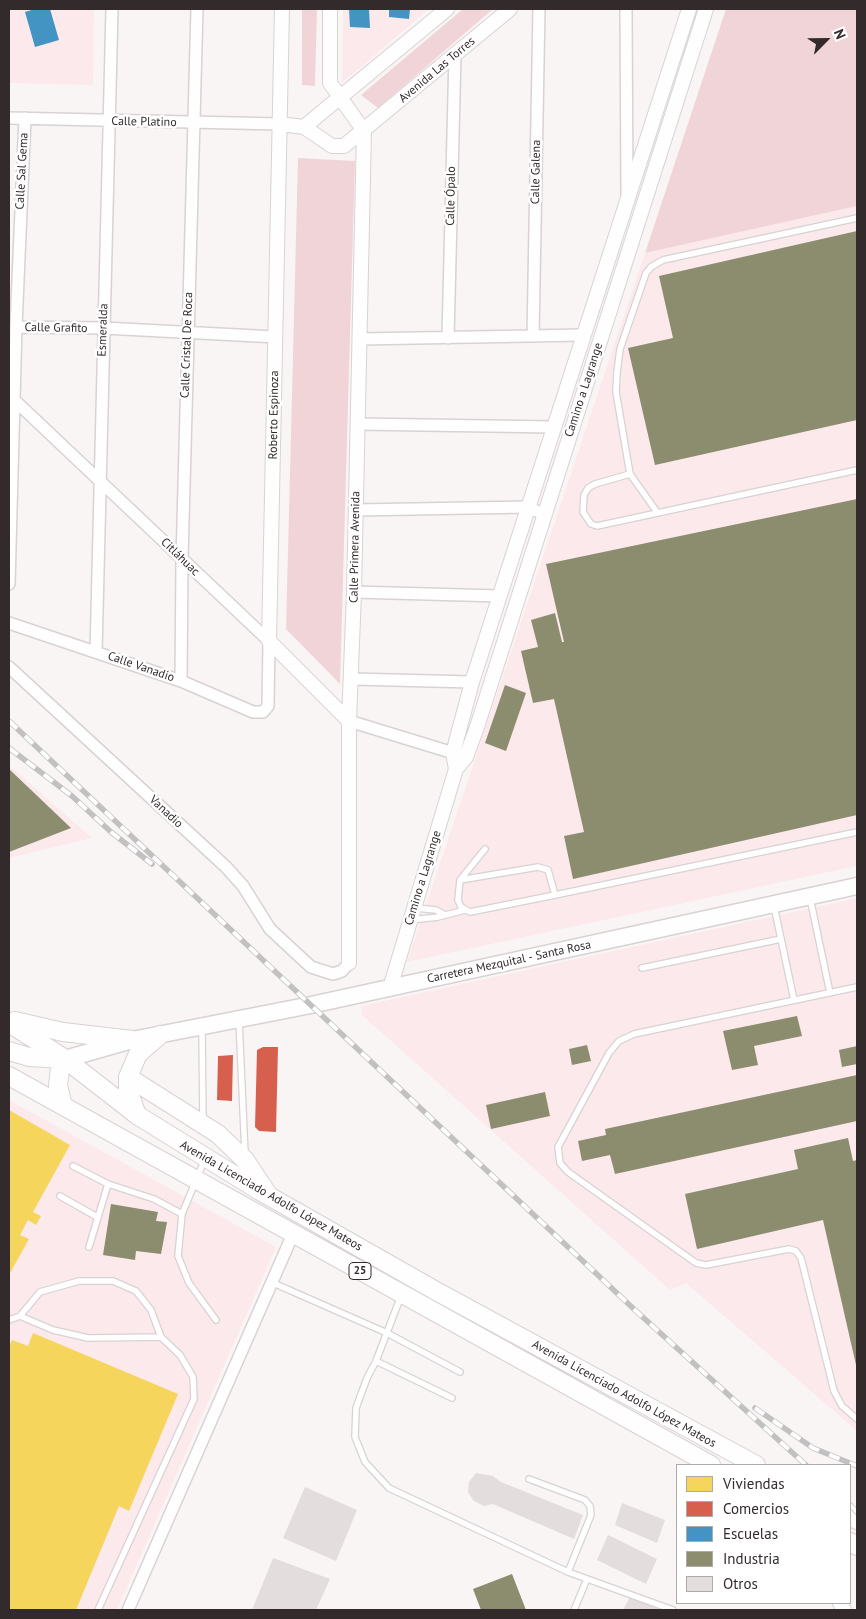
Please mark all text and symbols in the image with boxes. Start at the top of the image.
north arrow [801,15,851,65]
text: N [830,26,850,42]
street label: Avenida Las Torres [396,34,478,106]
street label: Calle Platino [111,114,177,130]
street label: Calle Sal Gema [13,132,31,210]
street label: Calle Galena [528,140,544,204]
street label: Calle Ópalo [443,166,459,226]
street label: Calle Cristal De Roca [178,292,196,398]
street label: Esmeralda [95,303,111,357]
street label: Calle Grafito [24,320,88,336]
street label: Camino a Lagrange [562,341,606,439]
street label: Roberto Espinoza [266,370,282,460]
street label: Calle Primera Avenida [347,491,363,603]
street label: Citláhuac [158,535,202,579]
street label: Calle Vanadio [106,649,176,685]
street label: Vanadio [146,793,186,831]
street label: Camino a Lagrange [402,829,444,927]
street label: Carretera Mezquital - Santa Rosa [426,938,592,986]
street label: Avenida Licenciado Adolfo López Mateos [177,1138,365,1254]
road number: 25 [349,1262,371,1280]
street label: Avenida Licenciado Adolfo López Mateos [529,1337,719,1451]
legend [676,1464,851,1604]
text: Viviendas [723,1474,784,1493]
text: Comercios [723,1499,789,1518]
text: Escuelas [723,1524,778,1543]
text: Industria [723,1549,780,1568]
text: Otros [723,1574,758,1593]

